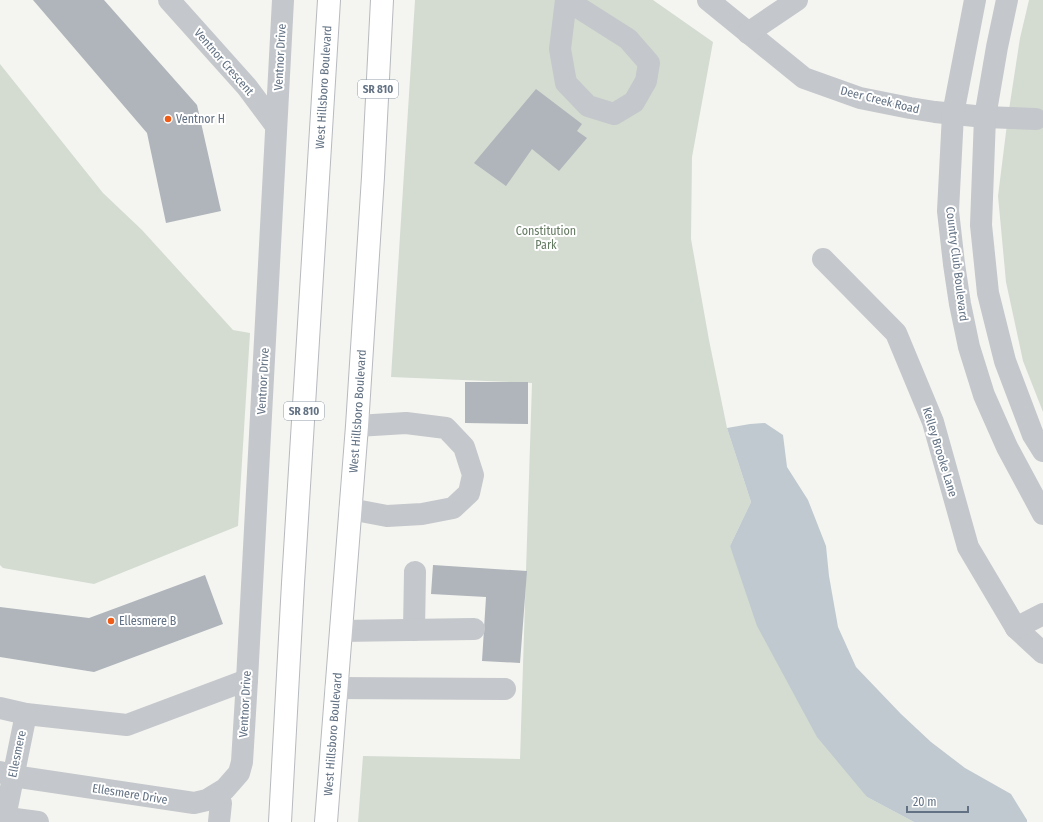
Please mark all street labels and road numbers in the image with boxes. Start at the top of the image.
street label: Ventnor Drive [271,23,289,91]
street label: West Hillsboro Boulevard [313,25,334,149]
street label: Ventnor Crescent [191,26,257,98]
road number: SR 810 [358,80,398,98]
street label: Deer Creek Road [839,83,921,117]
street label: Country Club Boulevard [943,206,971,322]
street label: Ventnor Drive [254,347,272,415]
street label: West Hillsboro Boulevard [346,349,369,473]
road number: SR 810 [284,402,324,420]
street label: Kelley Brooke Lane [920,405,960,499]
street label: Ventnor Drive [236,670,254,738]
street label: West Hillsboro Boulevard [321,672,345,796]
street label: Ellesmere [5,729,29,779]
street label: Ellesmere Drive [91,781,169,807]

